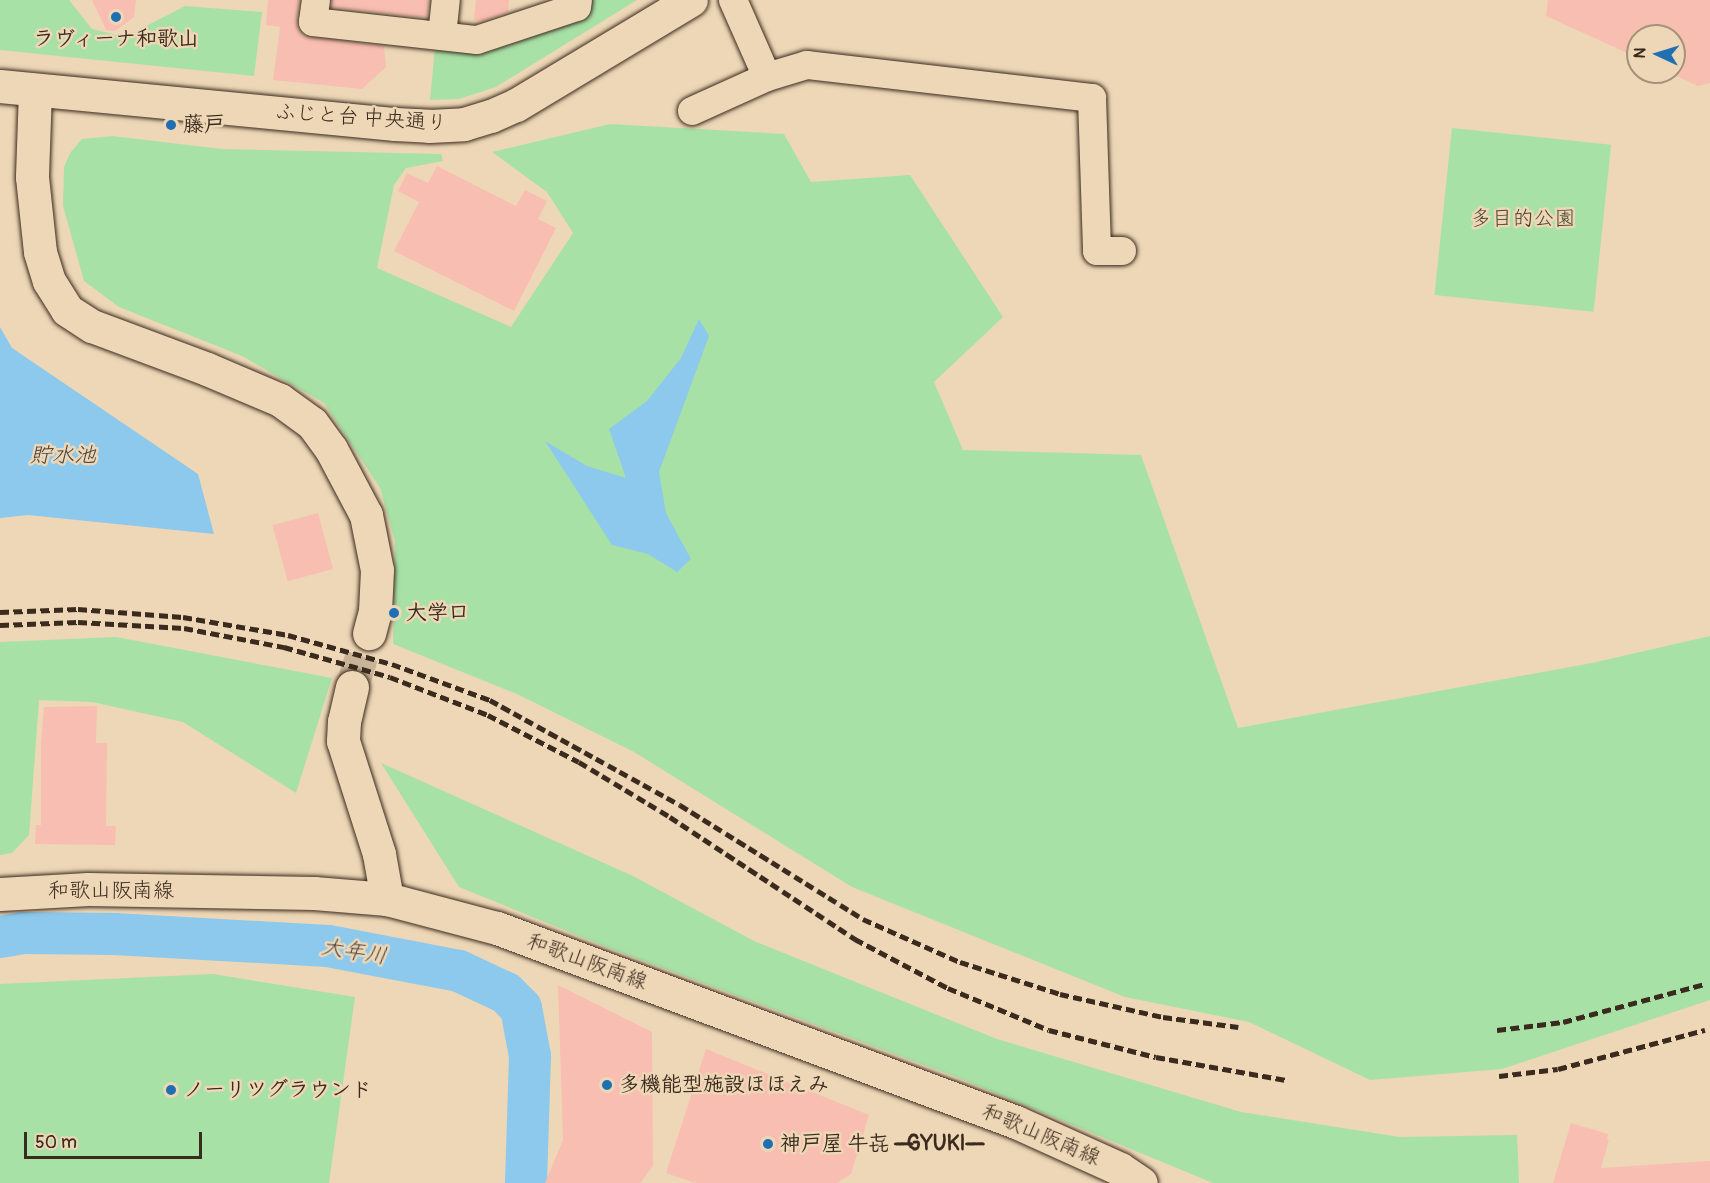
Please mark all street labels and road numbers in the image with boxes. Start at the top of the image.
street label: ふじと台 中央通り [274,99,448,137]
street label: 和歌山阪南線 [48,878,174,904]
street label: 和歌山阪南線 [523,929,651,995]
street label: 和歌山阪南線 [978,1099,1104,1171]

